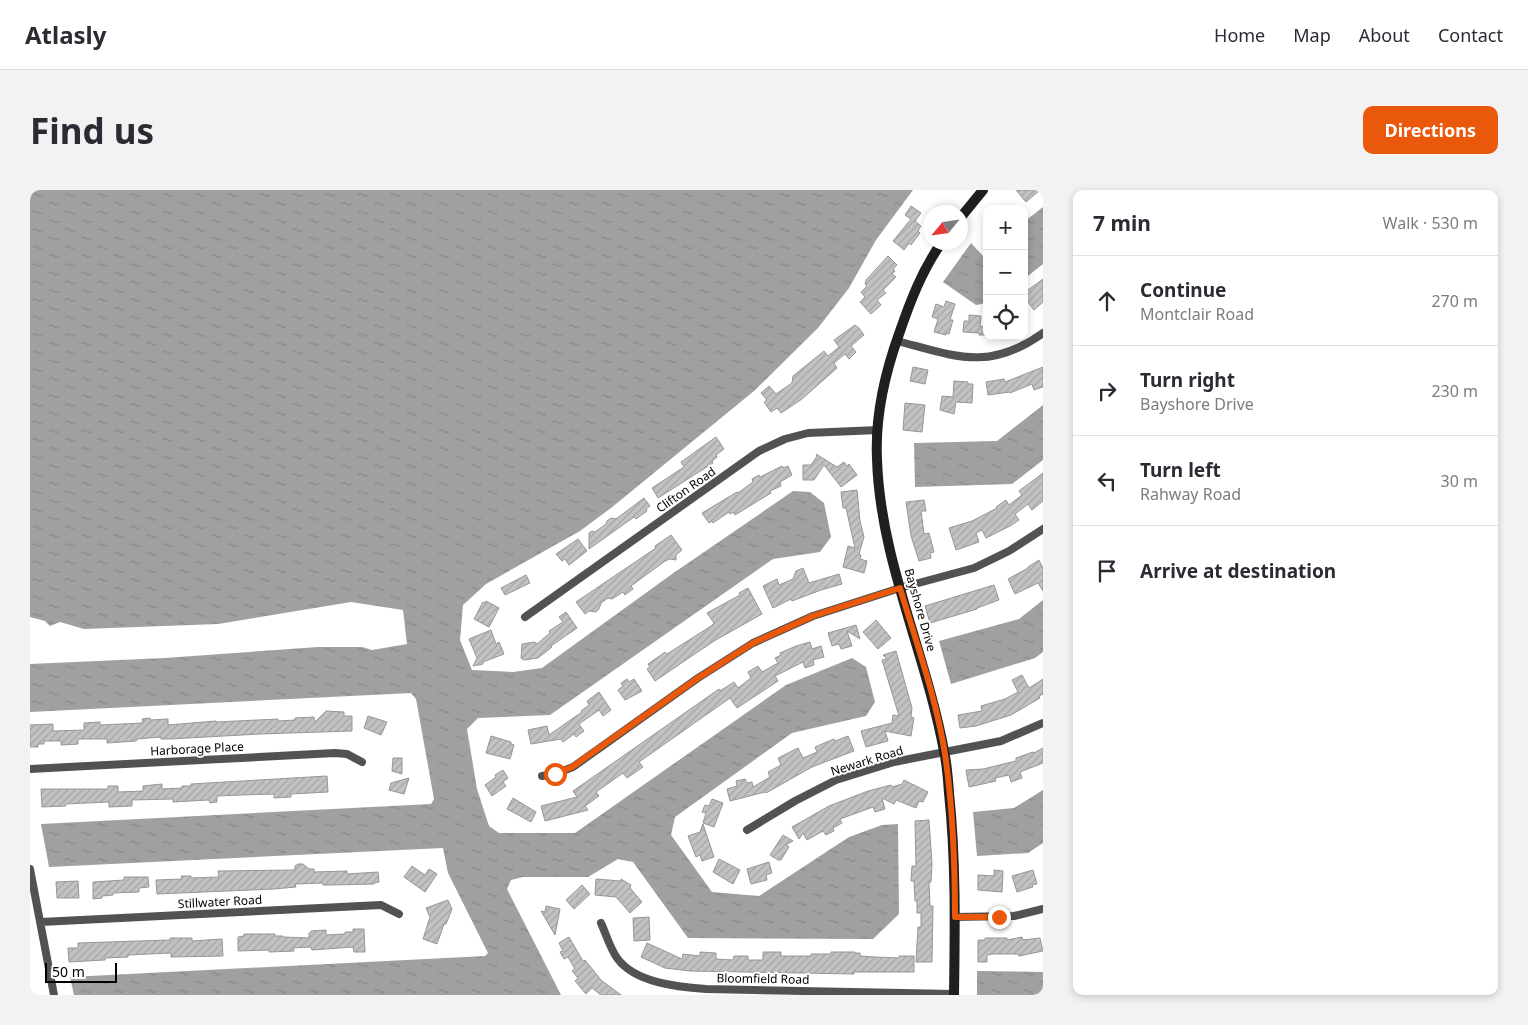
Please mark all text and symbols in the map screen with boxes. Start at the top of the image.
text: Atlasly [25,18,106,51]
text: Home [1214,23,1265,47]
text: Map [1293,23,1331,47]
text: About [1359,23,1410,47]
text: Contact [1438,23,1503,47]
button: Directions [1363,106,1498,154]
text: Find us [30,107,154,154]
north arrow [923,205,968,250]
map controls [983,205,1028,340]
button: + [983,205,1028,250]
text: 7 min [1093,209,1151,237]
text: Walk · 530 m [1383,212,1478,234]
button: − [983,250,1028,295]
text: Continue [1140,277,1226,303]
icon: ahead [1093,287,1121,315]
text: 270 m [1431,290,1478,312]
button: locate [983,295,1028,340]
text: Montclair Road [1140,303,1254,325]
text: Turn right [1140,367,1235,393]
icon: right [1093,377,1121,405]
text: 230 m [1431,380,1478,402]
text: Bayshore Drive [1140,393,1254,415]
text: Turn left [1140,457,1221,483]
street label: Clifton Road [653,463,719,516]
icon: left [1093,467,1121,495]
text: 30 m [1441,470,1478,492]
text: Rahway Road [1140,483,1241,505]
icon: arrive [1093,557,1121,585]
text: Arrive at destination [1140,558,1336,584]
street label: Bayshore Drive [901,566,940,653]
street label: Harborage Place [150,738,244,759]
street label: Newark Road [828,741,905,780]
route start [544,763,567,786]
street label: Stillwater Road [177,891,263,912]
route end [988,906,1011,929]
scale bar [45,960,118,983]
text: 50 m [52,962,85,981]
street label: Bloomfield Road [716,969,810,988]

